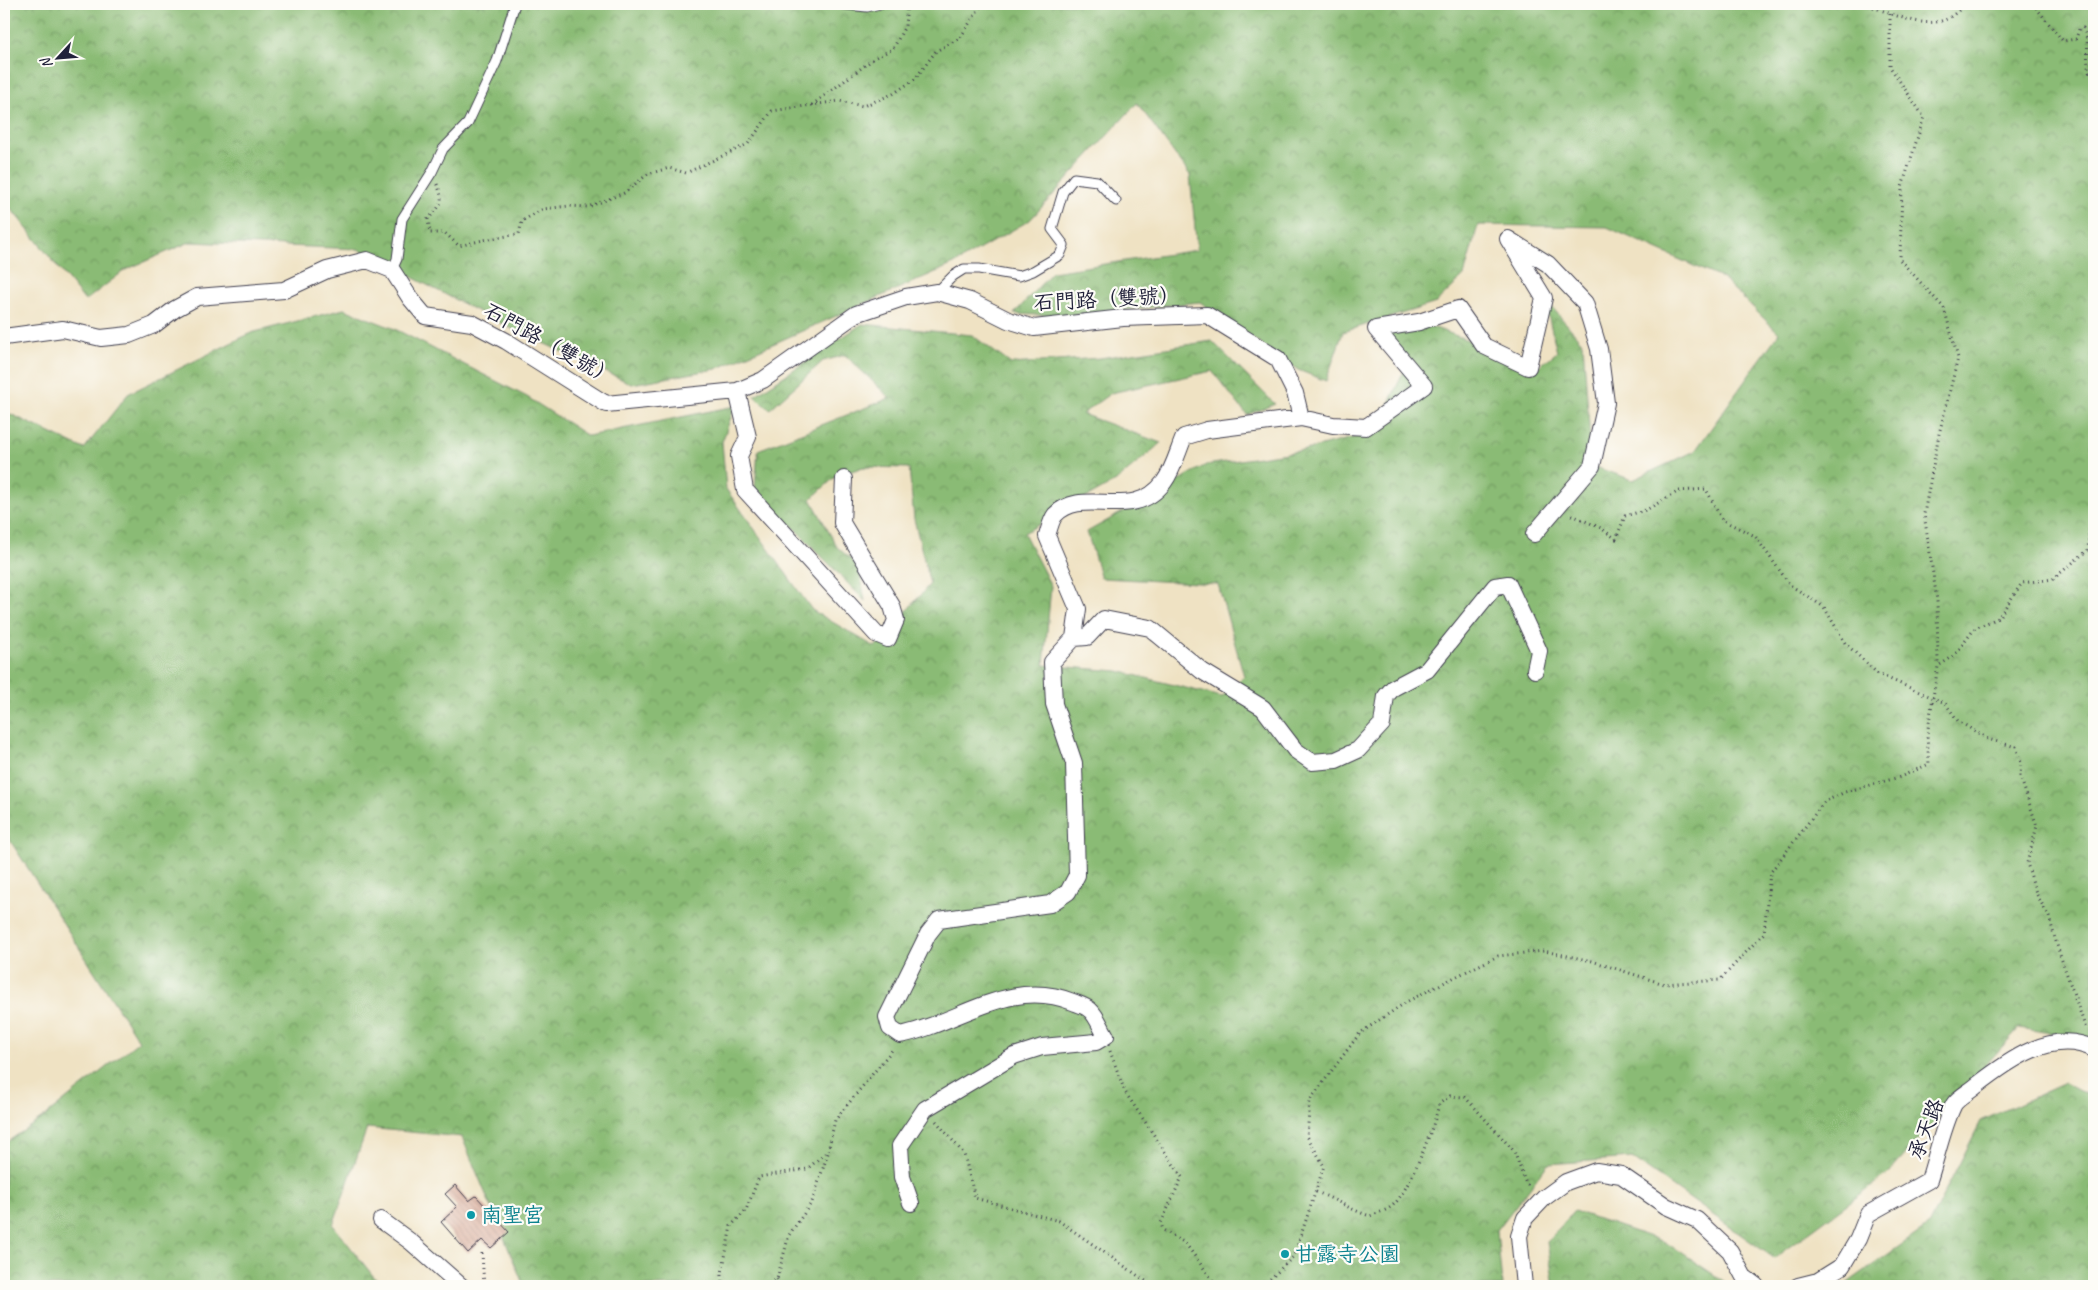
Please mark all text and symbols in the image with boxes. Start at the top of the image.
north arrow [32,32,82,82]
text: N [36,54,56,71]
street label: 石門路（雙號） [1033,282,1181,316]
street label: 石門路（雙號） [479,297,621,391]
street label: 承天路 [1903,1095,1949,1163]
place label: 南聖宮 [481,1202,544,1228]
marker: 南聖宮 [465,1209,477,1221]
place label: 甘露寺公園 [1295,1241,1400,1267]
marker: 甘露寺公園 [1279,1248,1291,1260]

